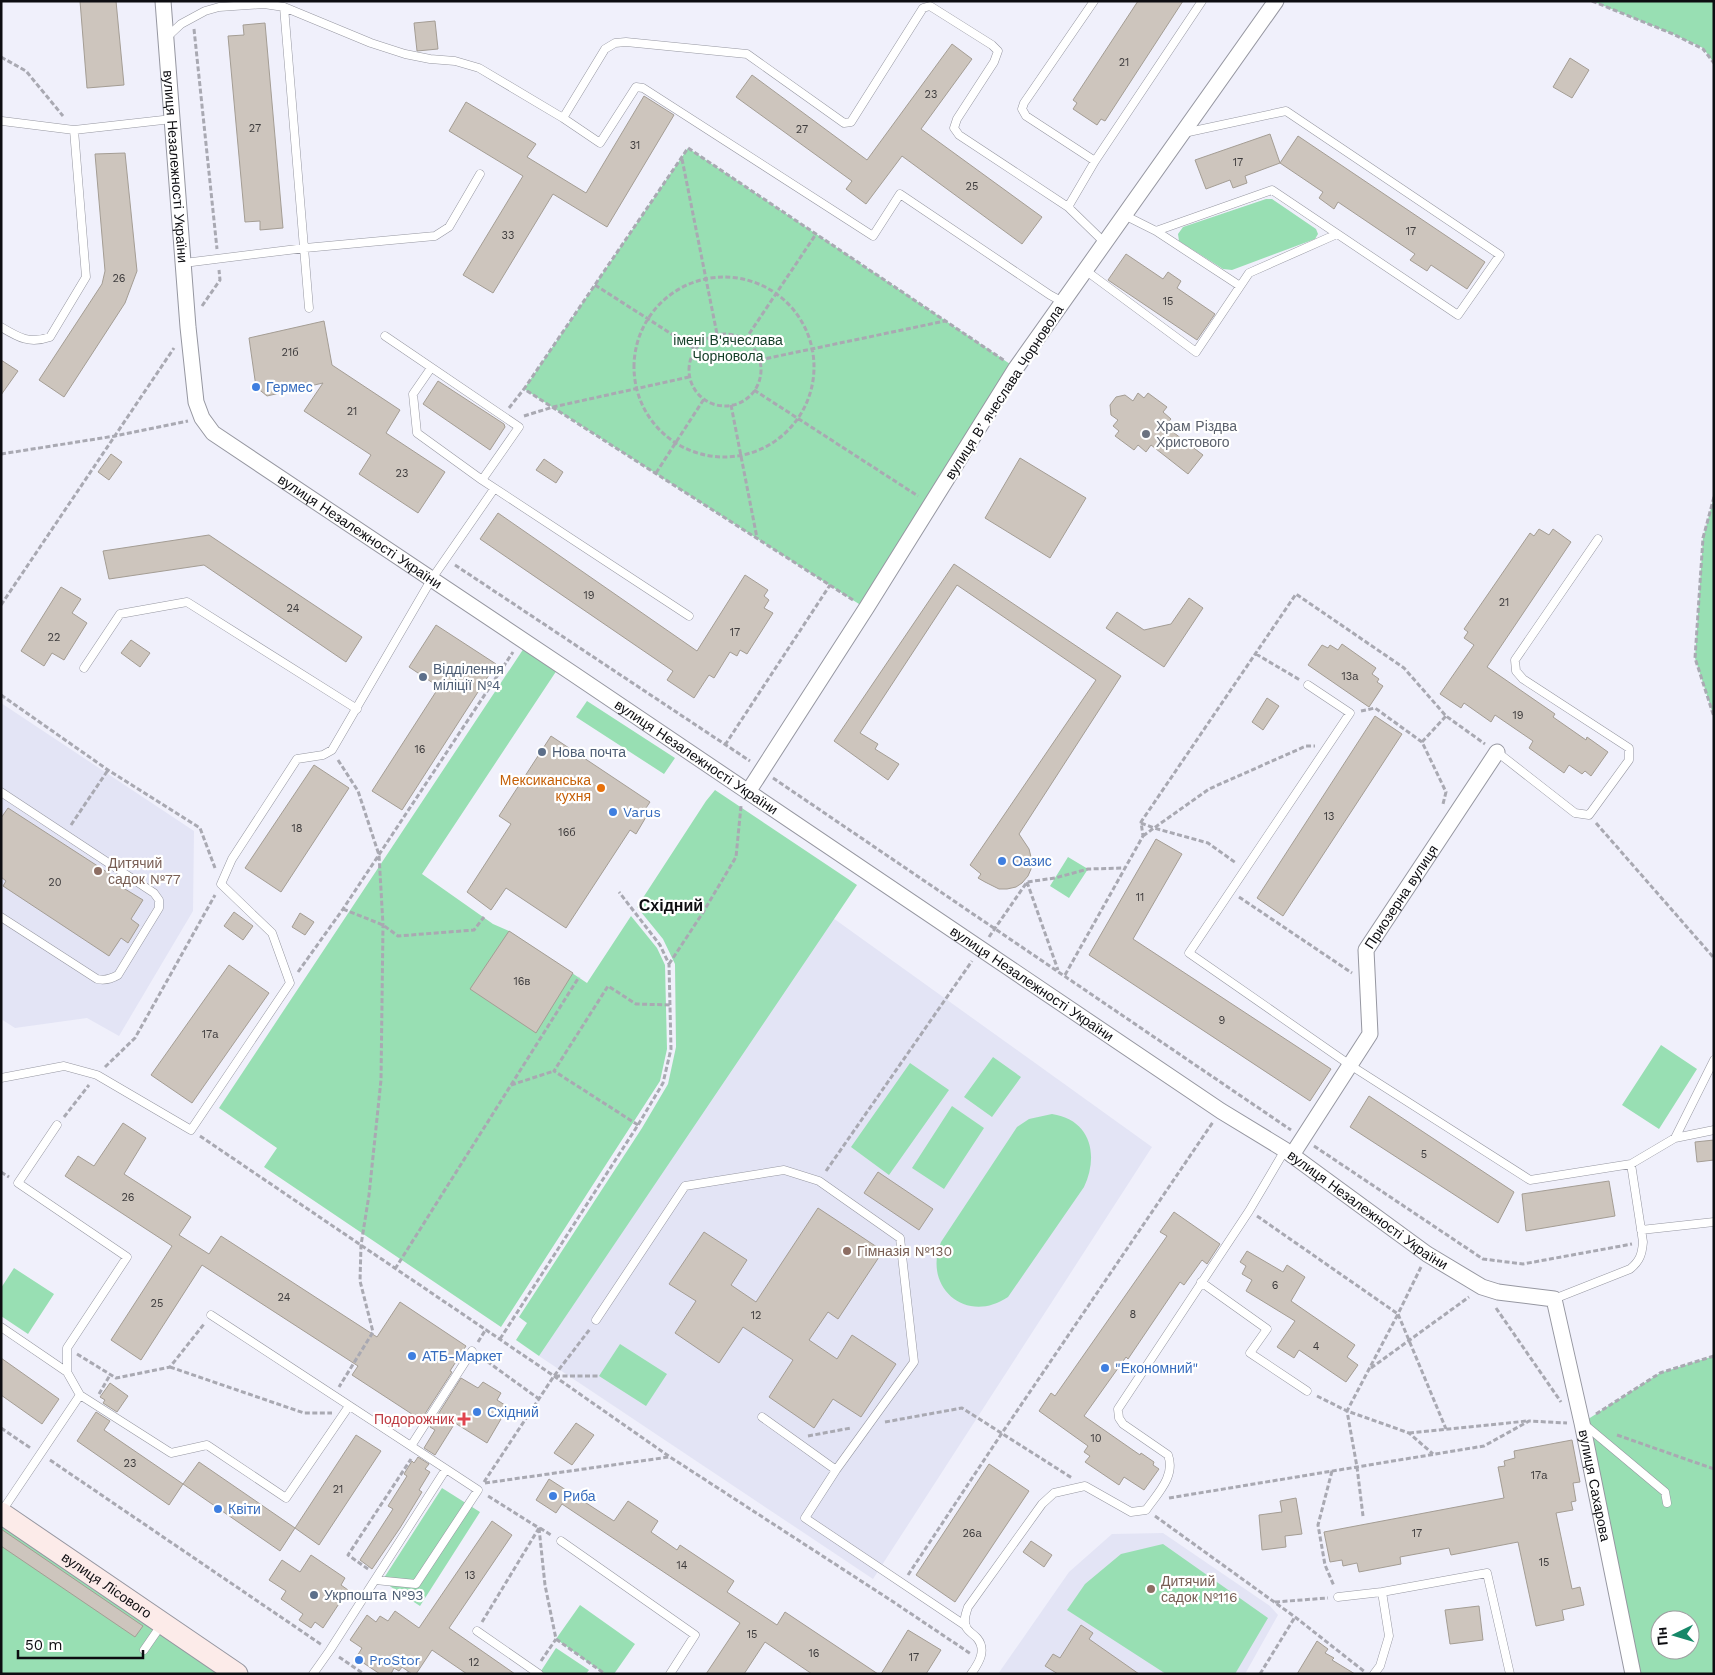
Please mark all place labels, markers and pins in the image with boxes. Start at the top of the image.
place label: Гермес [266,379,313,395]
marker: Гермес [250,381,262,393]
place label: Храм Різдва Христового [1156,418,1237,450]
marker: Храм Різдва Христового [1140,428,1152,440]
place label: Відділення міліції №4 [433,661,504,693]
marker: Відділення міліції №4 [417,671,429,683]
place label: Нова почта [552,744,626,760]
marker: Нова почта [536,746,548,758]
place label: Мексиканська кухня [500,772,591,804]
marker: Мексиканська кухня [595,782,607,794]
place label: Varus [623,804,661,820]
marker: Varus [607,806,619,818]
place label: Оазис [1012,853,1052,869]
place label: Дитячий садок №77 [108,855,181,887]
marker: Оазис [996,855,1008,867]
marker: Дитячий садок №77 [92,865,104,877]
place label: Гімназія №130 [857,1243,952,1259]
marker: Гімназія №130 [841,1245,853,1257]
place label: АТБ-Маркет [422,1348,503,1364]
marker: АТБ-Маркет [406,1350,418,1362]
place label: "Економний" [1115,1360,1198,1376]
marker: "Економний" [1099,1362,1111,1374]
place label: Східний [487,1404,539,1420]
marker: Східний [471,1406,483,1418]
place label: Подорожник [374,1411,455,1427]
marker: Подорожник [458,1413,470,1425]
place label: Риба [563,1488,596,1504]
marker: Риба [547,1490,559,1502]
place label: Квіти [228,1501,261,1517]
marker: Квіти [212,1503,224,1515]
place label: Дитячий садок №116 [1161,1573,1237,1605]
marker: Дитячий садок №116 [1145,1583,1157,1595]
place label: Укрпошта №93 [324,1587,423,1603]
marker: Укрпошта №93 [308,1589,320,1601]
place label: ProStor [369,1652,421,1668]
marker: ProStor [353,1654,365,1666]

